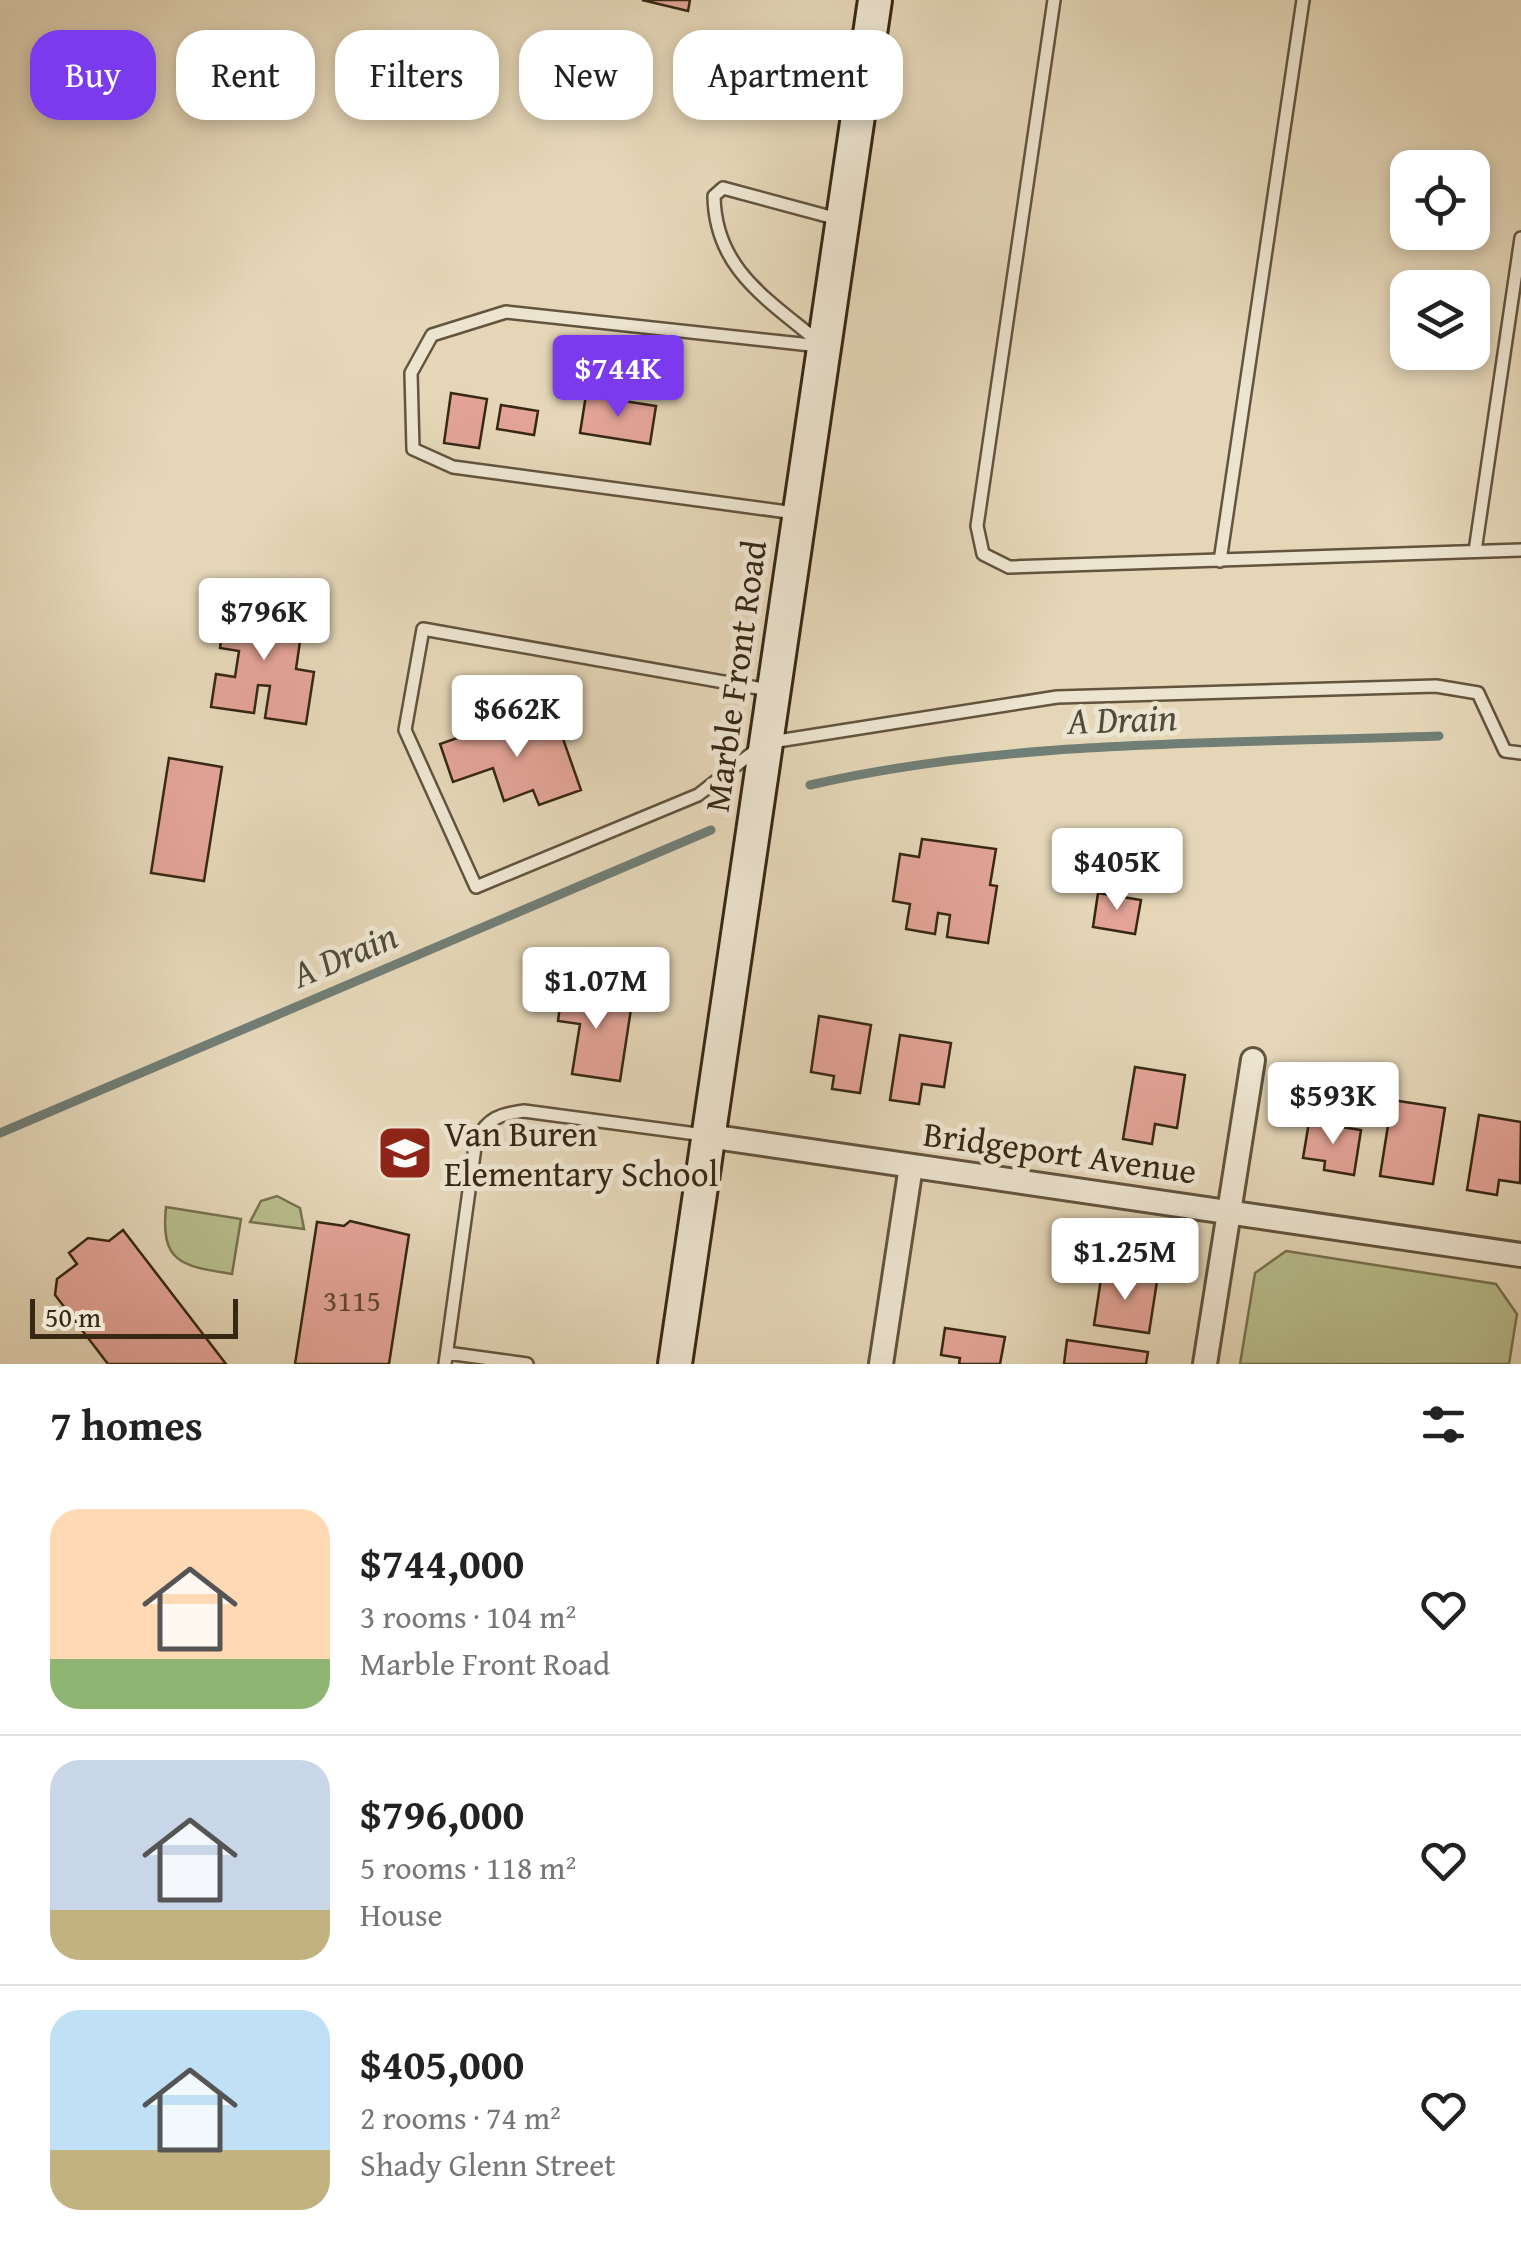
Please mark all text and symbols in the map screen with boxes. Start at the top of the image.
chip: Buy [30,30,156,120]
chip: Rent [176,30,315,120]
chip: Filters [335,30,499,120]
chip: New [519,30,653,120]
chip: Apartment [673,30,903,120]
map controls [1390,150,1490,370]
button: locate [1390,150,1490,250]
button: layers [1390,270,1490,370]
pin: $744K [548,335,688,420]
text: $744K [575,344,661,391]
street label: Marble Front Road [691,537,779,815]
pin: $796K [194,578,334,663]
text: $796K [221,587,307,634]
pin: $662K [447,675,587,760]
text: $662K [474,684,560,731]
water label: A Drain [1065,688,1178,748]
pin: $405K [1047,828,1187,913]
text: $405K [1074,837,1160,884]
water label: A Drain [282,907,406,1002]
pin: $1.07M [515,947,677,1032]
text: $1.07M [545,956,647,1003]
pin: $593K [1263,1062,1403,1147]
text: $593K [1290,1071,1376,1118]
place label: Van Buren Elementary School [444,1108,719,1199]
street label: Bridgeport Avenue [920,1108,1200,1196]
school or university icon: Van Buren Elementary School [375,1123,435,1183]
pin: $1.25M [1044,1218,1206,1303]
text: $1.25M [1074,1227,1176,1274]
house number: 3115 [323,1278,381,1322]
scale bar [30,1294,238,1338]
text: 50 m [45,1296,101,1337]
text: 7 homes [50,1394,203,1455]
icon: filters [1416,1397,1471,1452]
text: $744,000 [360,1532,524,1593]
icon: home [130,1549,250,1669]
icon: heart [1416,1582,1471,1637]
text: 3 rooms · 104 m² [360,1593,576,1640]
text: Marble Front Road [360,1640,610,1687]
text: $796,000 [360,1783,524,1844]
icon: home [130,1800,250,1920]
icon: heart [1416,1833,1471,1888]
text: 5 rooms · 118 m² [360,1844,576,1891]
text: House [360,1891,443,1938]
text: $405,000 [360,2033,524,2094]
icon: home [130,2050,250,2170]
icon: heart [1416,2083,1471,2138]
text: 2 rooms · 74 m² [360,2094,561,2141]
text: Shady Glenn Street [360,2141,616,2188]

